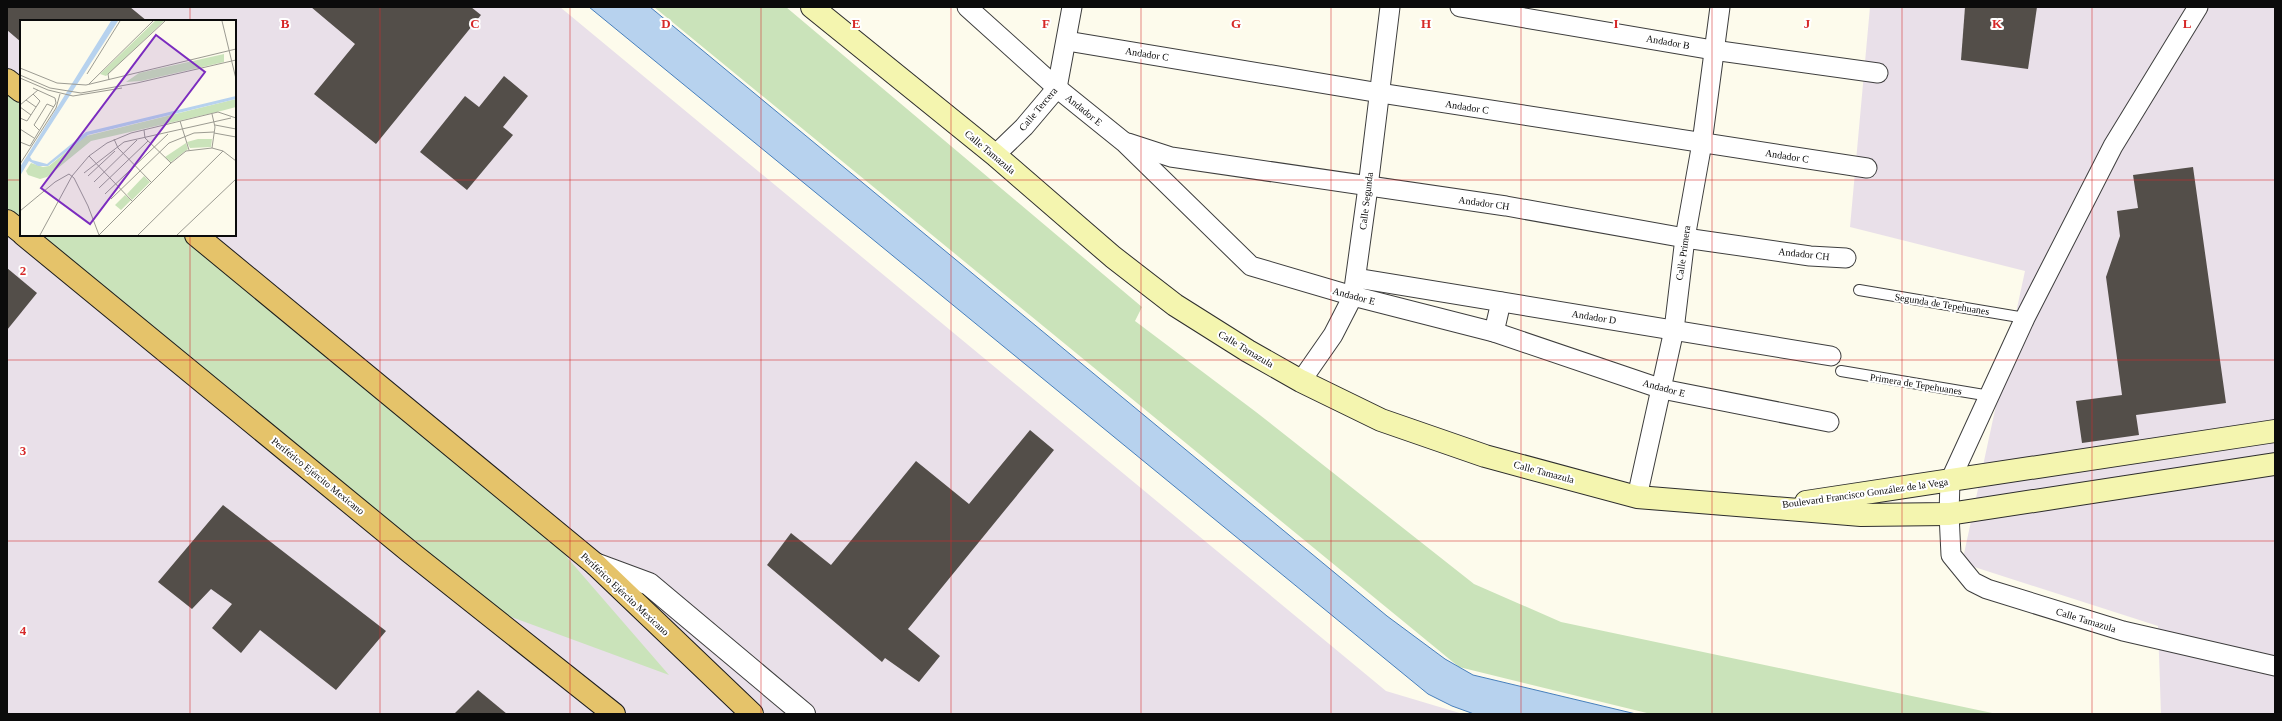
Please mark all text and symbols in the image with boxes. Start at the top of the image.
text: B [281,16,290,31]
text: C [470,16,480,31]
text: D [661,16,671,31]
text: E [852,16,860,31]
text: F [1042,16,1050,31]
text: G [1231,16,1241,31]
text: H [1421,16,1431,31]
text: I [1613,16,1619,31]
text: J [1804,16,1811,31]
text: K [1992,16,2003,31]
text: L [2183,16,2192,31]
inset map [20,20,236,236]
street label: Andador B [1645,33,1691,51]
street label: Andador C [1124,45,1170,63]
street label: Calle Tercera [1017,85,1060,133]
street label: Andador E [1064,92,1104,128]
street label: Andador C [1444,98,1490,116]
street label: Calle Tamazula [963,128,1018,177]
street label: Andador C [1764,147,1810,165]
street label: Calle Segunda [1357,171,1375,230]
street label: Andador CH [1458,194,1510,212]
street label: Calle Primera [1674,224,1692,281]
street label: Andador CH [1778,246,1830,262]
text: 2 [20,263,26,278]
street label: Andador E [1332,285,1376,307]
street label: Segunda de Tepehuanes [1894,291,1990,317]
street label: Andador D [1571,308,1617,326]
street label: Calle Tamazula [1217,328,1276,370]
street label: Primera de Tepehuanes [1869,371,1963,397]
street label: Andador E [1642,377,1686,399]
street label: Periférico Ejército Mexicano [269,435,367,517]
text: 3 [20,443,27,458]
street label: Calle Tamazula [1513,459,1576,485]
street label: Boulevard Francisco González de la Vega [1781,476,1949,510]
street label: Periférico Ejército Mexicano [579,550,671,638]
street label: Calle Tamazula [2055,606,2118,635]
text: 4 [20,623,27,638]

